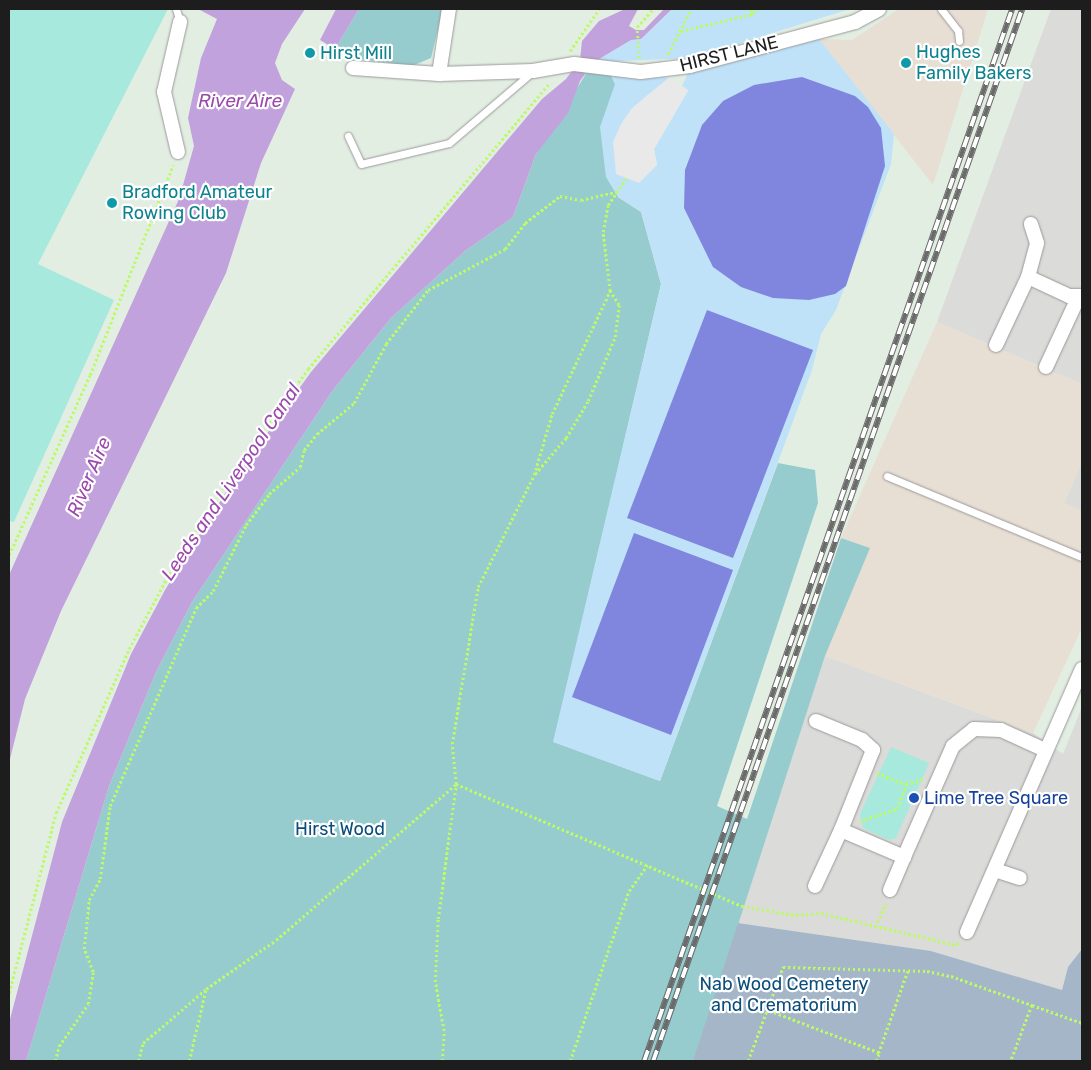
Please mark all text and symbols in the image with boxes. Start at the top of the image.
street label: HIRST LANE [677,31,781,77]
place label: Hirst Mill [320,42,392,64]
place label: Hughes Family Bakers [916,42,1032,84]
marker: Hirst Mill [304,47,316,59]
marker: Hughes Family Bakers [900,57,912,69]
water label: River Aire [198,90,282,112]
place label: Bradford Amateur Rowing Club [122,182,273,224]
marker: Bradford Amateur Rowing Club [106,197,118,209]
water label: Leeds and Liverpool Canal [157,379,305,585]
water label: River Aire [62,433,116,521]
place label: Lime Tree Square [924,787,1069,809]
marker: Lime Tree Square [908,792,920,804]
park label: Hirst Wood [295,818,385,840]
park label: Nab Wood Cemetery and Crematorium [699,974,869,1016]

